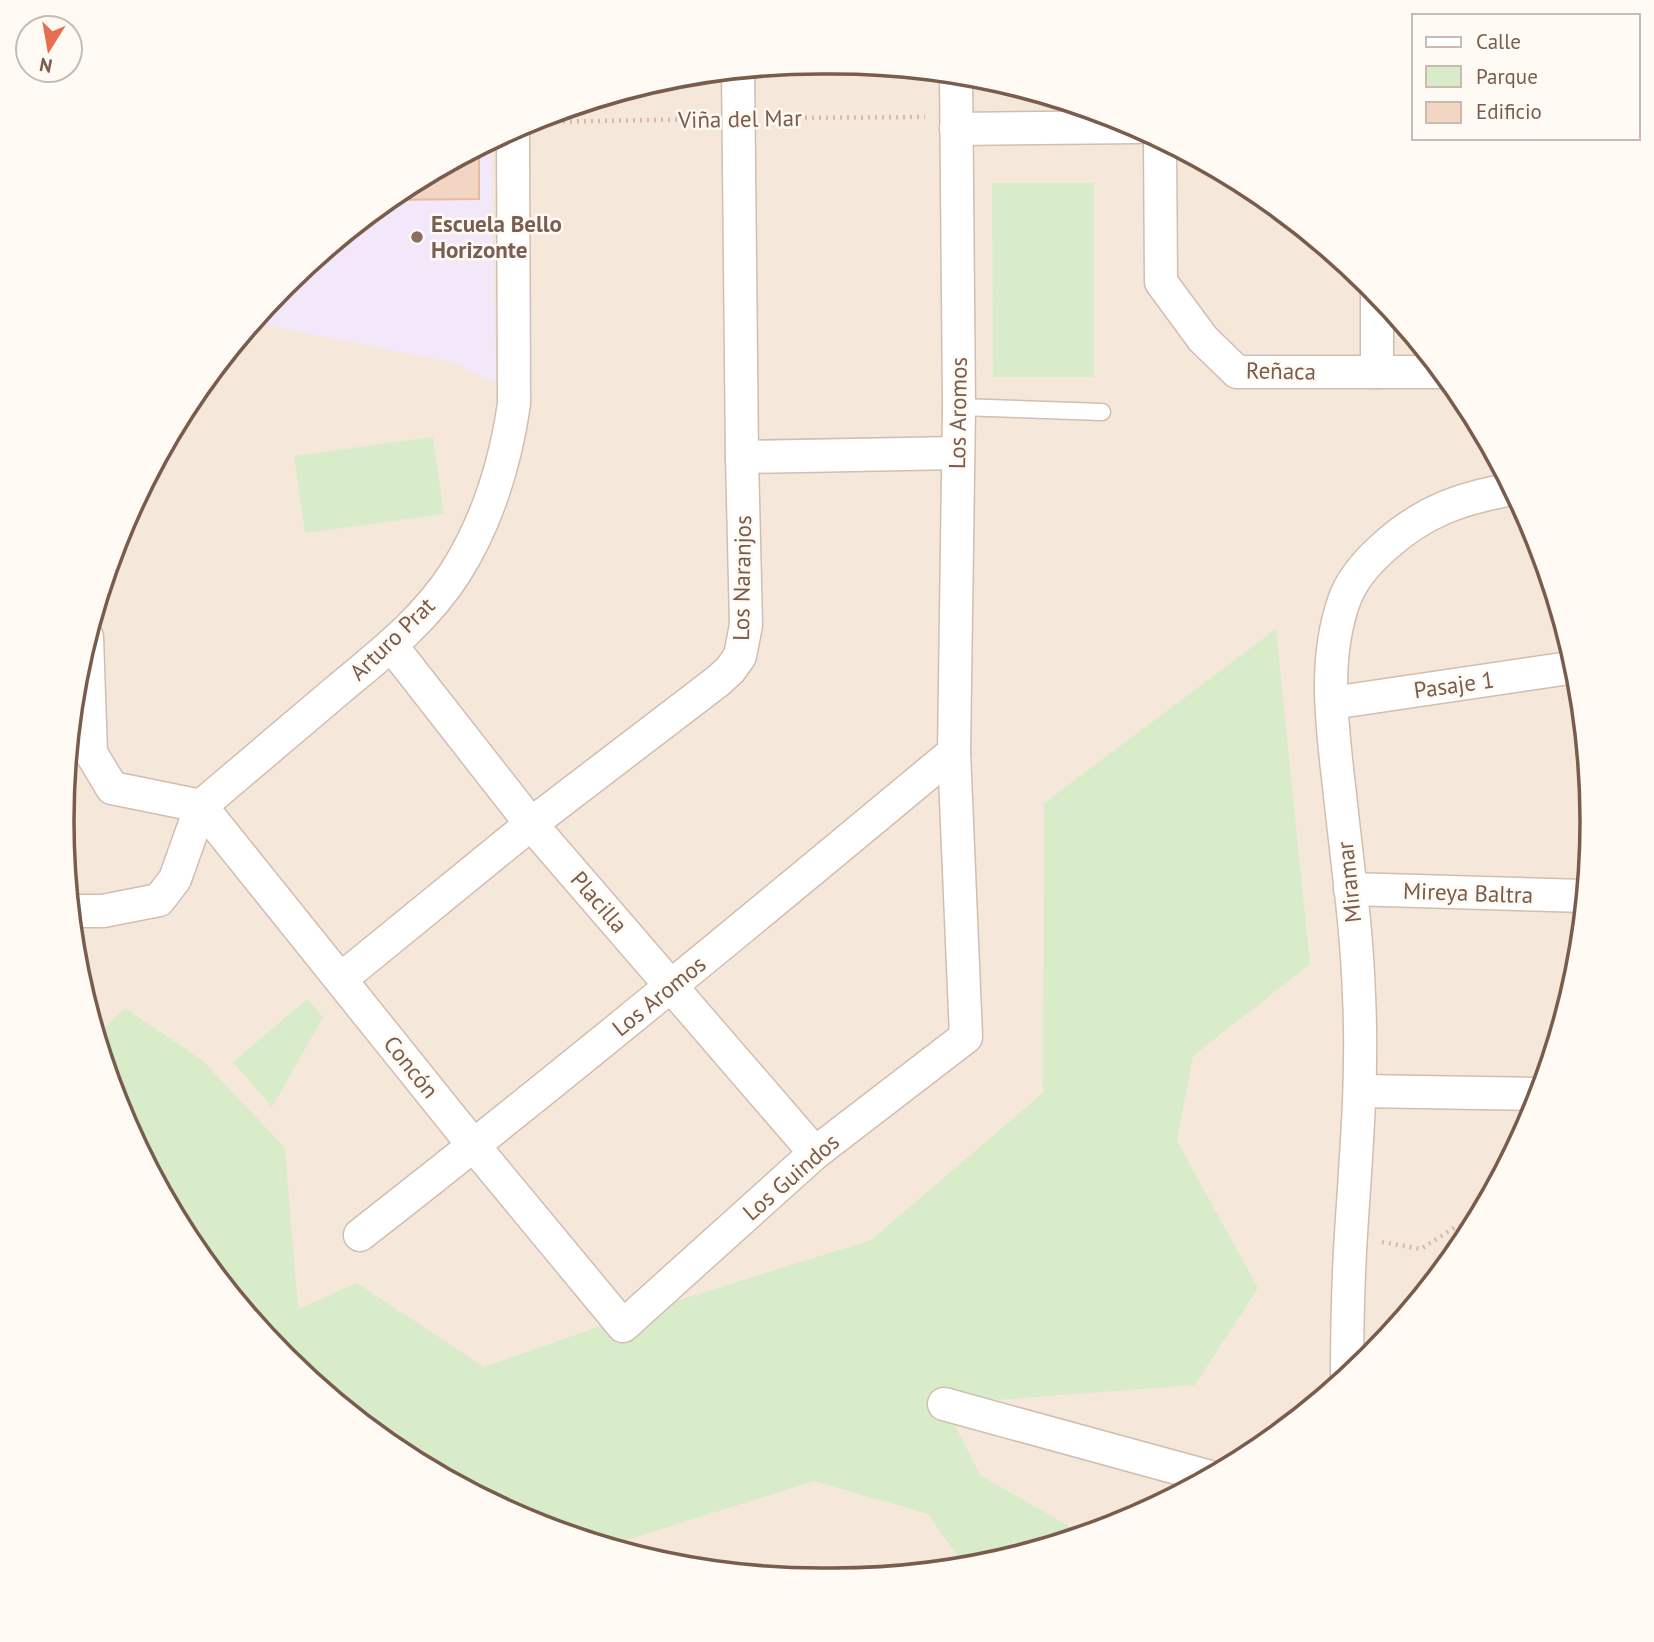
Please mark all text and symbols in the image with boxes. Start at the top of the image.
north arrow [14,14,84,84]
legend [1412,14,1640,140]
text: Calle [1476,28,1521,55]
text: N [37,53,54,79]
text: Parque [1476,63,1538,90]
text: Edificio [1476,98,1542,125]
street label: Viña del Mar [677,103,802,134]
place label: Escuela Bello Horizonte [431,209,562,264]
marker: Escuela Bello Horizonte [409,229,425,245]
street label: Reñaca [1246,355,1316,386]
street label: Los Aromos [942,357,973,469]
street label: Los Naranjos [726,515,757,641]
street label: Arturo Prat [343,591,441,686]
street label: Pasaje 1 [1412,665,1496,705]
street label: Miramar [1330,840,1367,924]
street label: Placilla [565,865,634,938]
street label: Mireya Baltra [1402,876,1534,909]
street label: Los Aromos [606,949,711,1042]
street label: Concón [377,1030,445,1104]
street label: Los Guindos [737,1127,845,1226]

